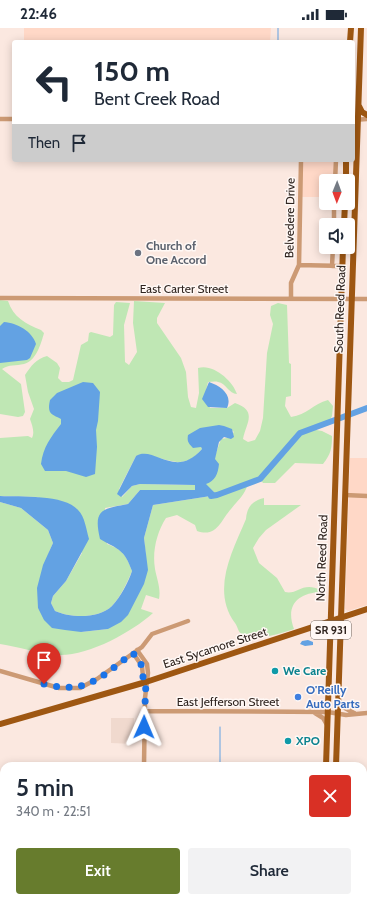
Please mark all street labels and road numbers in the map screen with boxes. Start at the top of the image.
street label: Belvedere Drive [281,178,298,258]
street label: South Reed Road [330,265,349,353]
street label: East Carter Street [140,281,228,296]
street label: North Reed Road [312,514,331,602]
road number: SR 931 [311,621,351,639]
street label: East Sycamore Street [161,624,269,671]
street label: East Jefferson Street [177,694,279,709]

